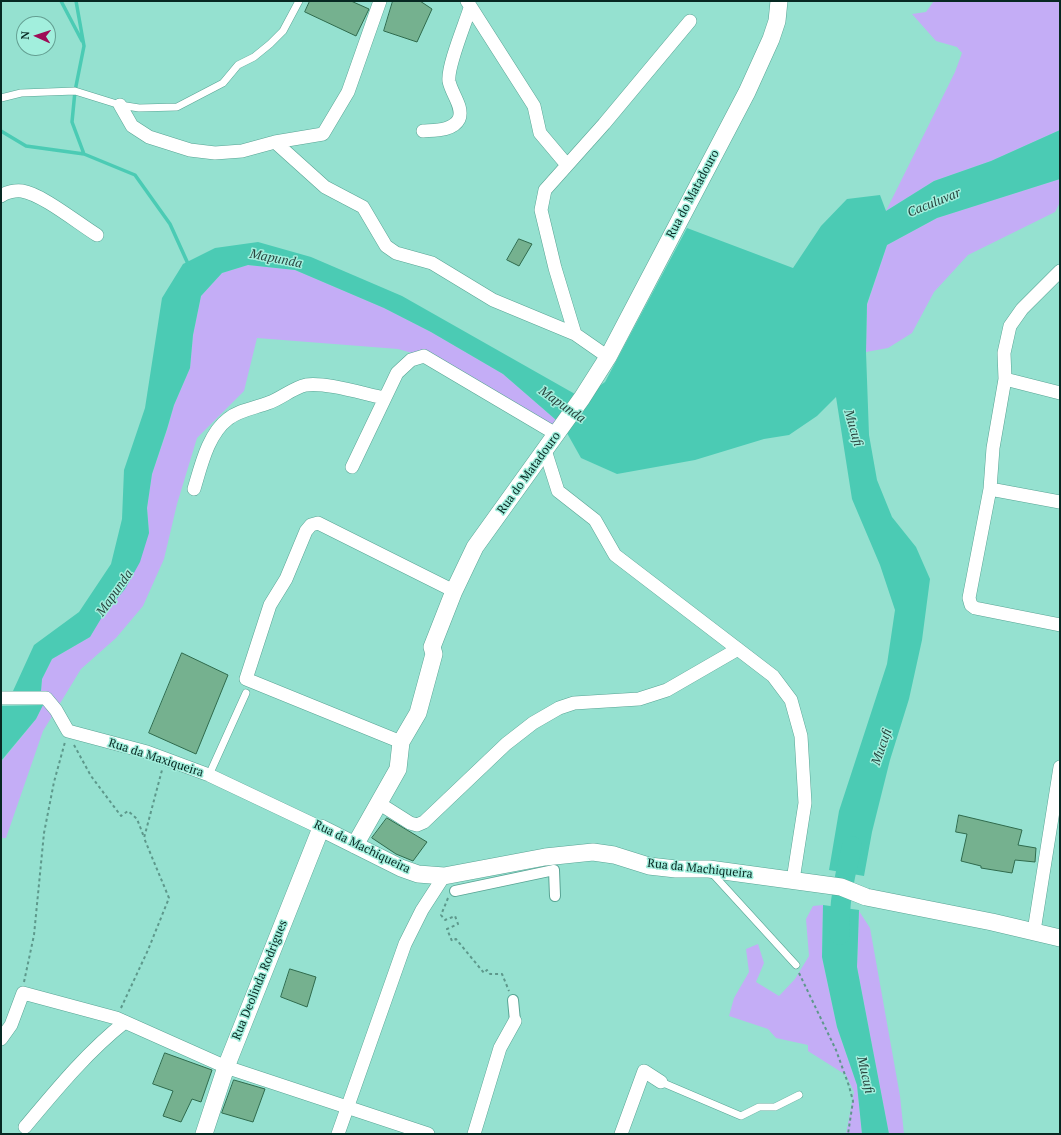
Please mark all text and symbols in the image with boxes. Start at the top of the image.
north arrow [16,16,56,56]
text: N [18,31,32,40]
street label: Rua do Matadouro [664,147,722,241]
water label: Caculuvar [905,185,963,221]
water label: Mapunda [248,246,304,272]
water label: Mapunda [536,383,588,427]
water label: Mucufi [840,408,866,448]
street label: Rua do Matadouro [494,429,564,517]
water label: Mapunda [93,567,137,619]
water label: Mucufi [868,727,896,767]
street label: Rua da Maxiqueira [107,736,205,780]
street label: Rua da Machiqueira [311,817,413,877]
street label: Rua da Machiqueira [647,856,753,882]
street label: Rua Deolinda Rodrigues [229,918,291,1042]
water label: Mucufi [853,1055,877,1095]

